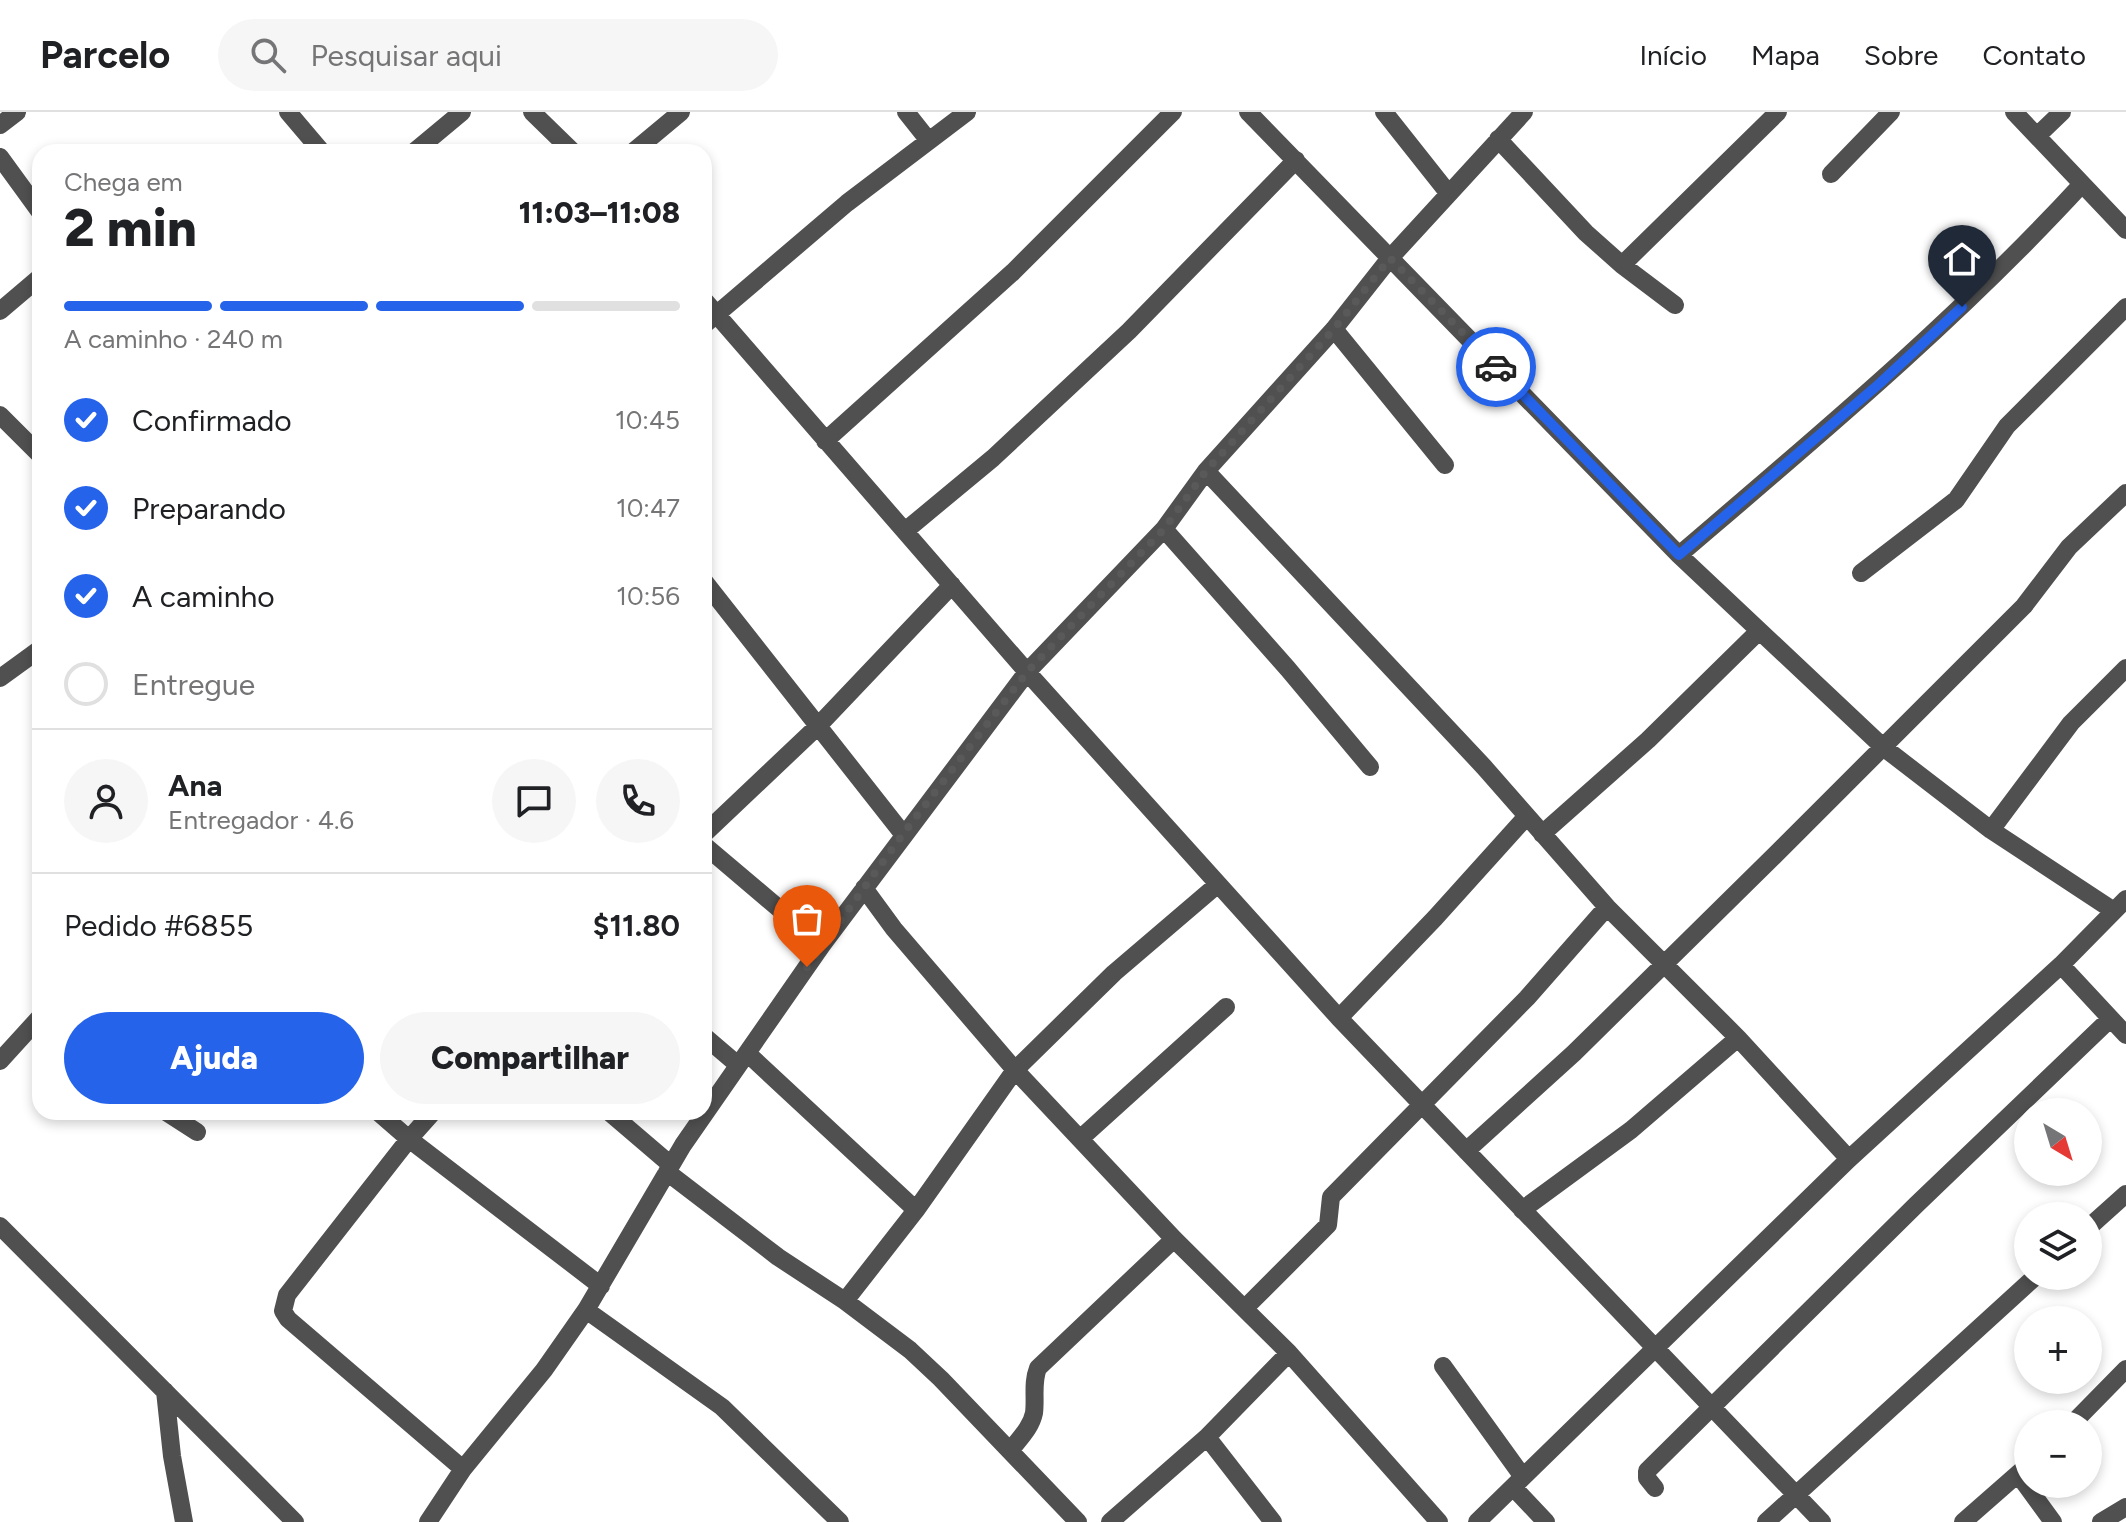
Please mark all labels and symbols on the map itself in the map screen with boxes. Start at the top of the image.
pin [1928,225,1996,307]
courier [1456,327,1536,407]
pin [773,885,841,967]
north arrow [2014,1098,2102,1186]

